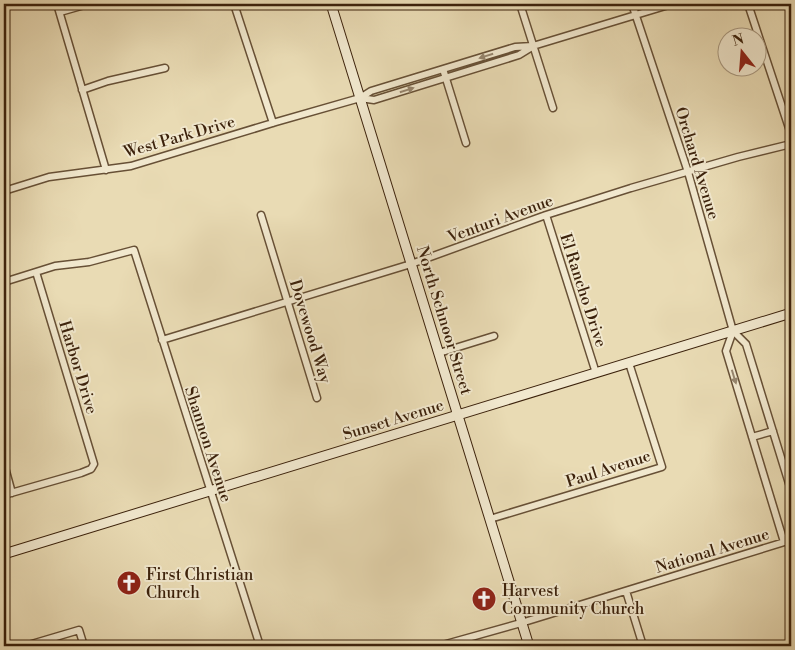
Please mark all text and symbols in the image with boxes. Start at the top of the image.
north arrow [718,28,768,78]
text: N [731,30,746,51]
one-way arrow [478,52,493,60]
one-way arrow [400,86,415,94]
street label: Orchard Avenue [670,105,724,222]
street label: West Park Drive [120,112,237,163]
street label: Venturi Avenue [444,191,556,248]
street label: El Rancho Drive [555,231,611,350]
street label: North Schnoor Street [412,243,476,397]
street label: Dovewood Way [285,277,335,386]
street label: Harbor Drive [54,318,102,416]
one-way arrow [730,370,738,385]
street label: Shannon Avenue [180,384,236,505]
street label: Sunset Avenue [340,395,446,445]
street label: Paul Avenue [563,446,653,492]
street label: National Avenue [653,524,772,578]
place label: First Christian Church [146,565,254,603]
church icon: First Christian Church [116,570,142,596]
place label: Harvest Community Church [502,581,645,619]
church icon: Harvest Community Church [471,586,497,612]

